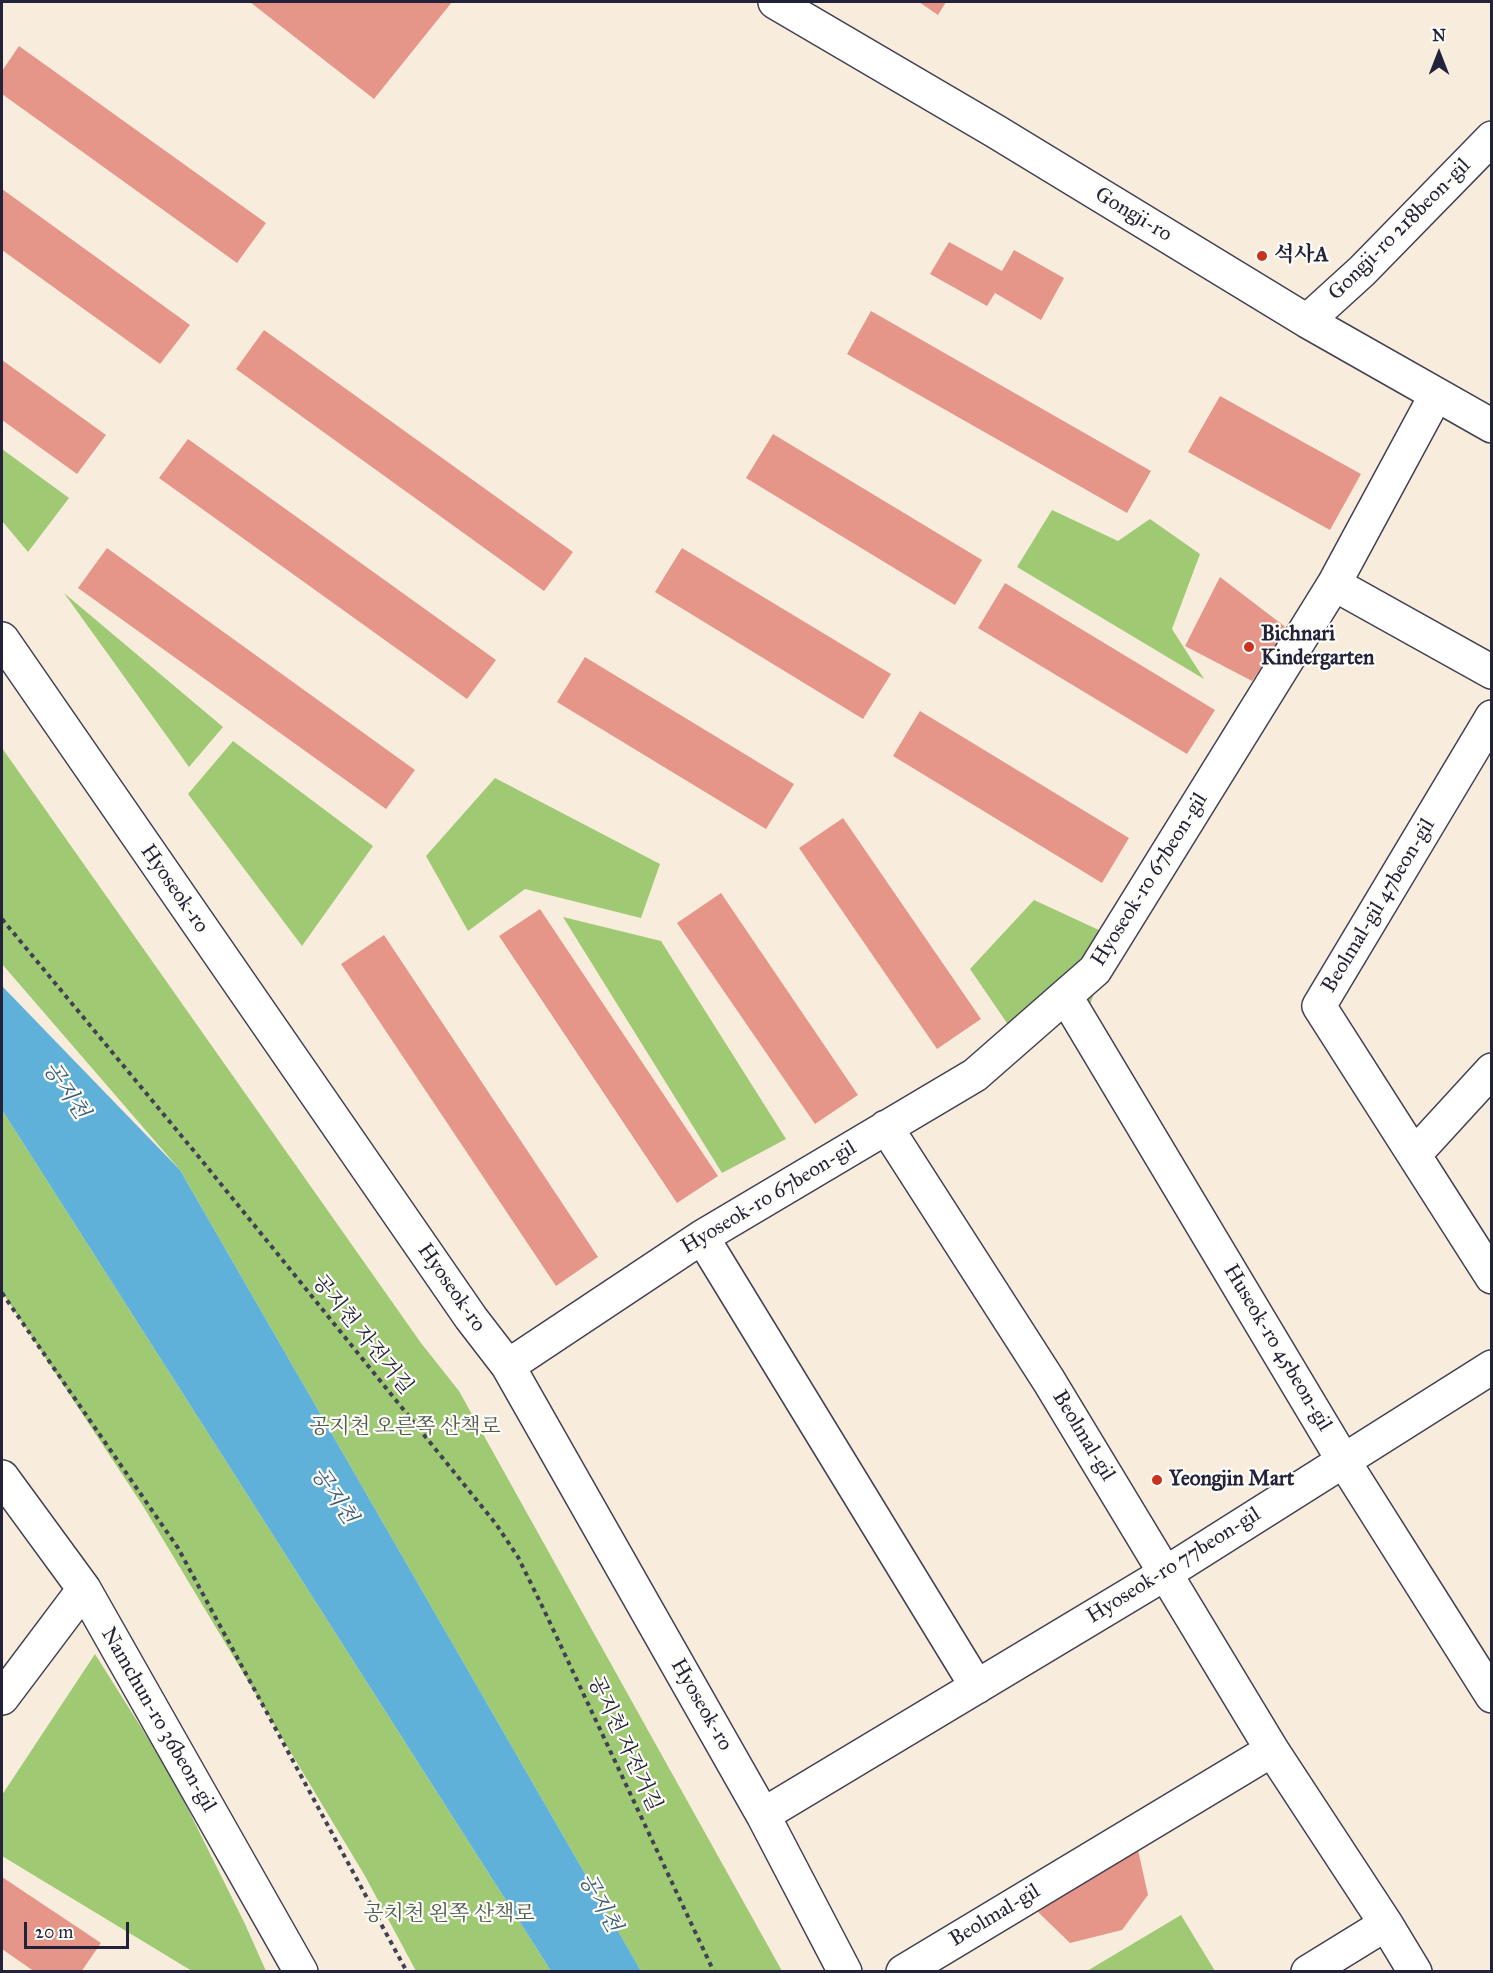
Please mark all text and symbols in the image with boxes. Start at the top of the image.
north arrow [1409,24,1469,84]
text: N [1432,26,1446,45]
street label: Gongji-ro 218beon-gil [1324,154,1476,306]
street label: Gongji-ro [1090,182,1176,248]
place label: 석사A [1274,243,1329,269]
marker: 석사A [1255,249,1269,263]
place label: Bichnari Kindergarten [1261,622,1374,672]
marker: Bichnari Kindergarten [1242,640,1256,654]
street label: Hyoseok-ro 67beon-gil [1086,789,1214,971]
street label: Beolmal-gil 47beon-gil [1317,814,1441,998]
street label: Hyoseok-ro [134,840,214,938]
water label: 공지천 [36,1057,94,1125]
street label: Hyoseok-ro 67beon-gil [677,1136,861,1260]
street label: Hyoseok-ro [411,1239,491,1337]
street label: Huseok-ro 45beon-gil [1217,1260,1337,1436]
street label: 공지천 자전거길 [306,1270,418,1400]
street label: Beolmal-gil [1046,1386,1120,1486]
park label: 공지천 오른쪽 산책로 [309,1415,501,1441]
water label: 공지천 [304,1462,362,1530]
place label: Yeongjin Mart [1169,1467,1294,1493]
marker: Yeongjin Mart [1150,1473,1164,1487]
street label: Hyoseok-ro 77beon-gil [1083,1502,1265,1630]
street label: Namchun-ro 36beon-gil [95,1623,221,1817]
street label: Hyoseok-ro [665,1655,737,1755]
street label: 공지천 자전거길 [582,1672,666,1816]
water label: 공지천 [572,1869,626,1937]
street label: Beolmal-gil [945,1879,1045,1953]
park label: 공치천 왼쪽 산책로 [363,1902,535,1928]
scale bar [27,1910,132,1948]
text: 20 m [35,1921,73,1943]

